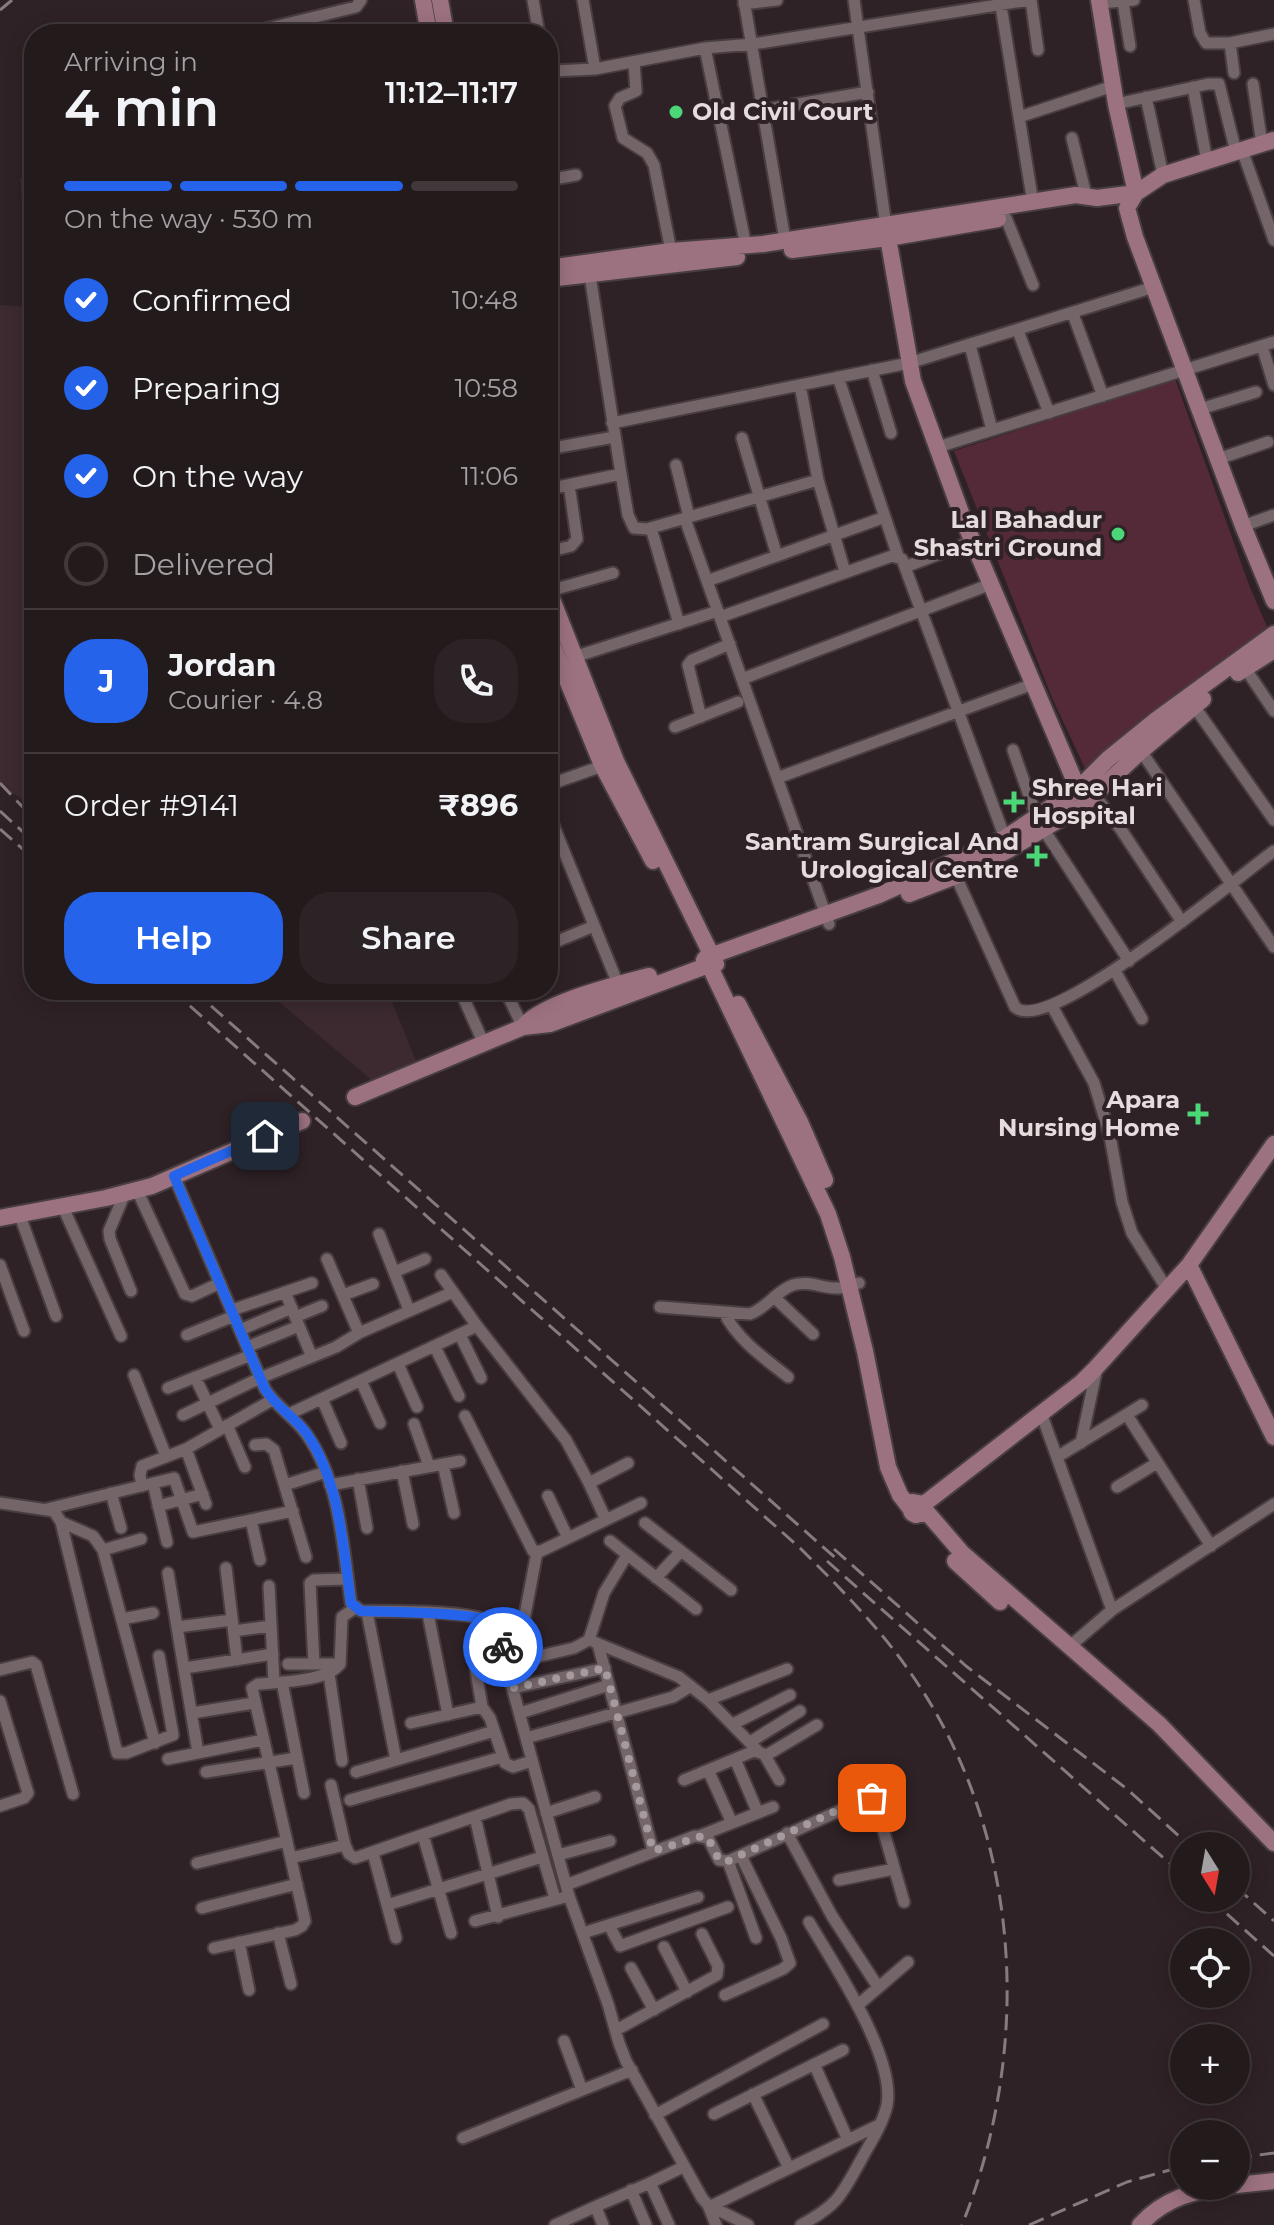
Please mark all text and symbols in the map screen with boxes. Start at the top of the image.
text: Arriving in [64,46,198,78]
text: 11:12–11:17 [385,74,518,111]
text: 4 min [64,76,219,139]
place label: Old Civil Court [692,97,874,126]
marker: Old Civil Court [667,103,685,121]
text: On the way · 530 m [64,203,313,235]
icon: check [64,278,108,322]
text: Confirmed [132,282,292,319]
text: 10:48 [452,284,518,316]
icon: check [64,366,108,410]
text: Preparing [132,370,281,407]
text: 10:58 [455,372,518,404]
icon: check [64,454,108,498]
text: On the way [132,458,303,495]
text: 11:06 [461,460,518,492]
place label: Lal Bahadur Shastri Ground [914,505,1102,562]
marker: Lal Bahadur Shastri Ground [1109,525,1127,543]
text: Delivered [132,546,275,583]
button: phone [434,639,518,723]
text: Jordan [168,647,277,684]
text: J [98,663,114,700]
text: Courier · 4.8 [168,684,323,716]
place label: Shree Hari Hospital [1032,773,1163,830]
text: Order #9141 [64,787,239,824]
text: ₹896 [438,787,518,824]
marker: Shree Hari Hospital [1003,791,1025,813]
place label: Santram Surgical And Urological Centre [745,827,1019,884]
marker: Santram Surgical And Urological Centre [1026,845,1048,867]
button: Help [64,892,283,984]
button: Share [299,892,518,984]
place label: Apara Nursing Home [998,1085,1180,1142]
pin [231,1102,299,1170]
marker: Apara Nursing Home [1187,1103,1209,1125]
icon: home [243,1114,287,1158]
courier [463,1607,543,1687]
icon: bike [481,1625,525,1669]
pin [838,1764,906,1832]
icon: bag [850,1776,894,1820]
north arrow [1170,1832,1250,1912]
map controls [1170,1832,1250,2200]
button: locate [1170,1928,1250,2008]
button: + [1170,2024,1250,2104]
button: − [1170,2120,1250,2200]

